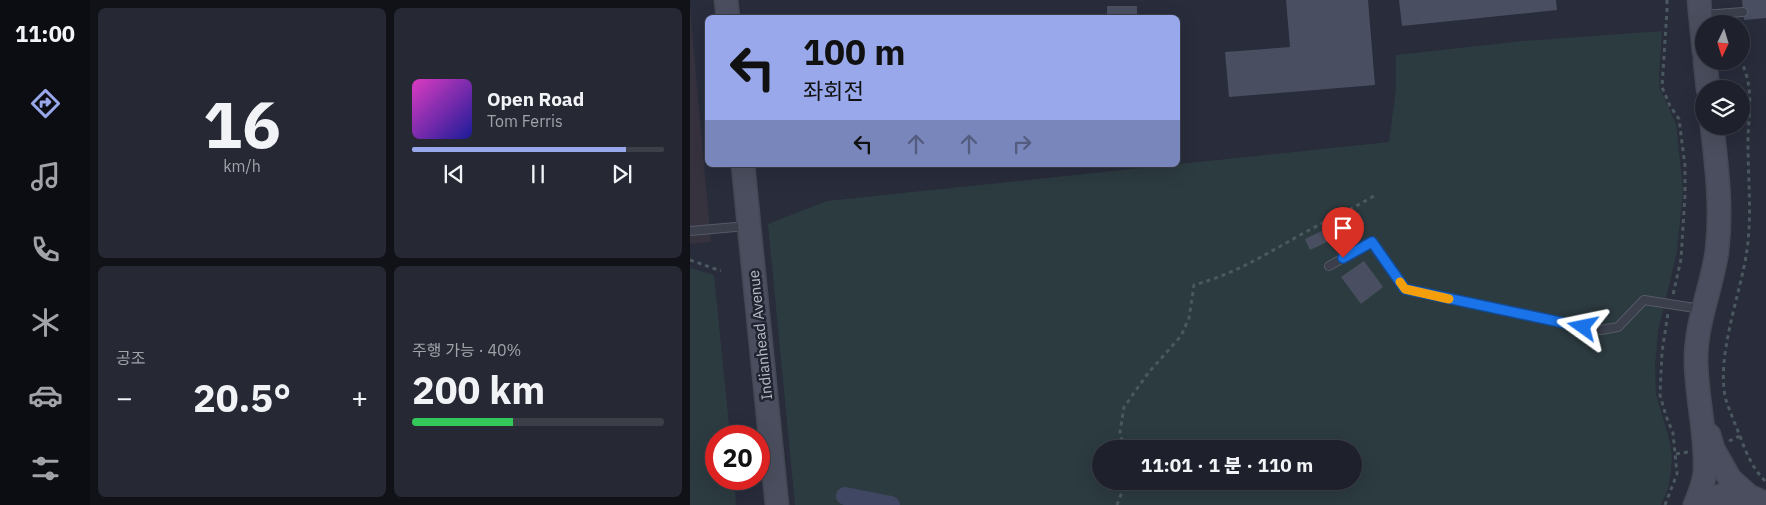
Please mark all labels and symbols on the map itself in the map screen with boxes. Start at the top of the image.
north arrow [1695,15,1750,70]
pin [1322,207,1364,258]
street label: Indianhead Avenue [744,269,776,401]
position arrow [1556,300,1608,352]
speed limit sign: 20 [705,425,770,490]

